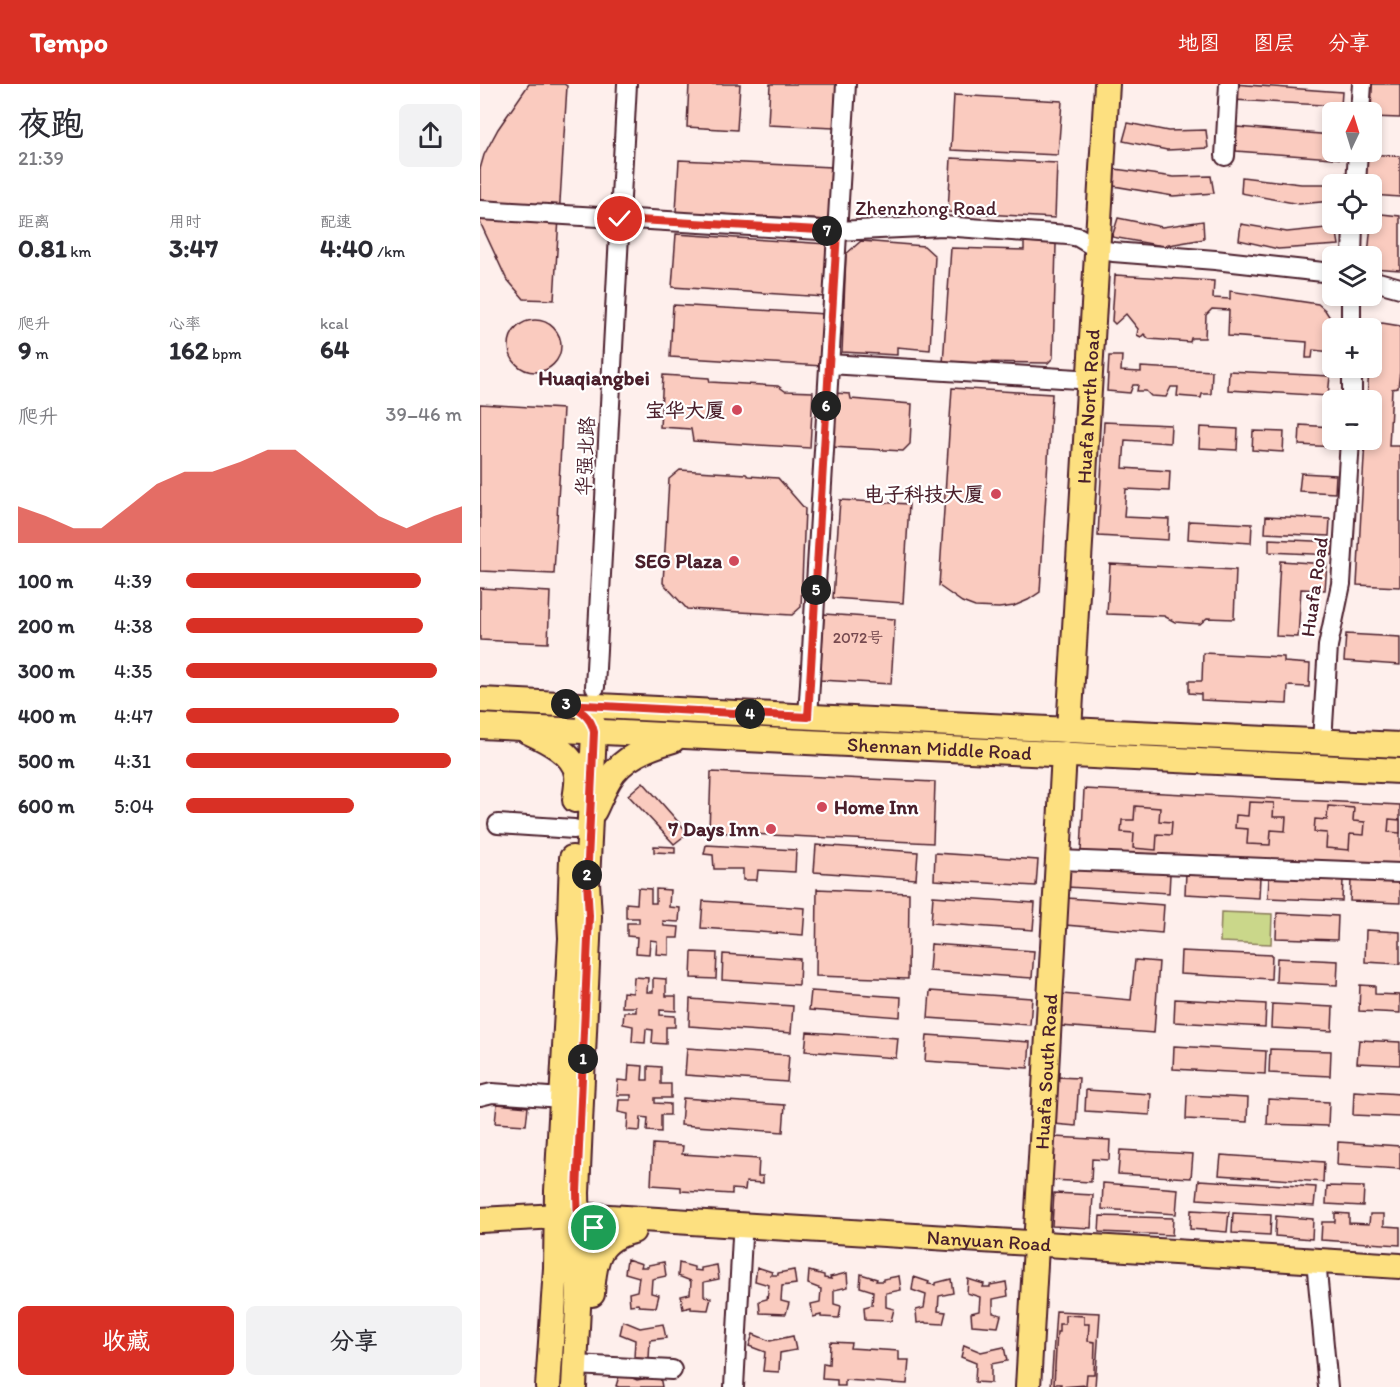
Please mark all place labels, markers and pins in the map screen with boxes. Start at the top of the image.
pin [594,193,645,244]
pin: 7 [812,216,842,246]
pin: 6 [811,391,841,421]
place label: 宝华大厦 [645,398,725,422]
marker: 宝华大厦 [730,403,744,417]
place label: 电子科技大厦 [864,482,984,506]
marker: 电子科技大厦 [989,487,1003,501]
place label: SEG Plaza [635,549,722,573]
marker: SEG Plaza [727,554,741,568]
pin: 5 [801,575,831,605]
pin: 3 [551,689,581,719]
pin: 4 [735,699,765,729]
place label: Home Inn [834,795,919,819]
marker: Home Inn [815,800,829,814]
place label: 7 Days Inn [667,817,760,842]
marker: 7 Days Inn [764,822,778,836]
pin: 2 [572,860,602,890]
pin: 1 [568,1044,598,1074]
pin [568,1202,619,1253]

